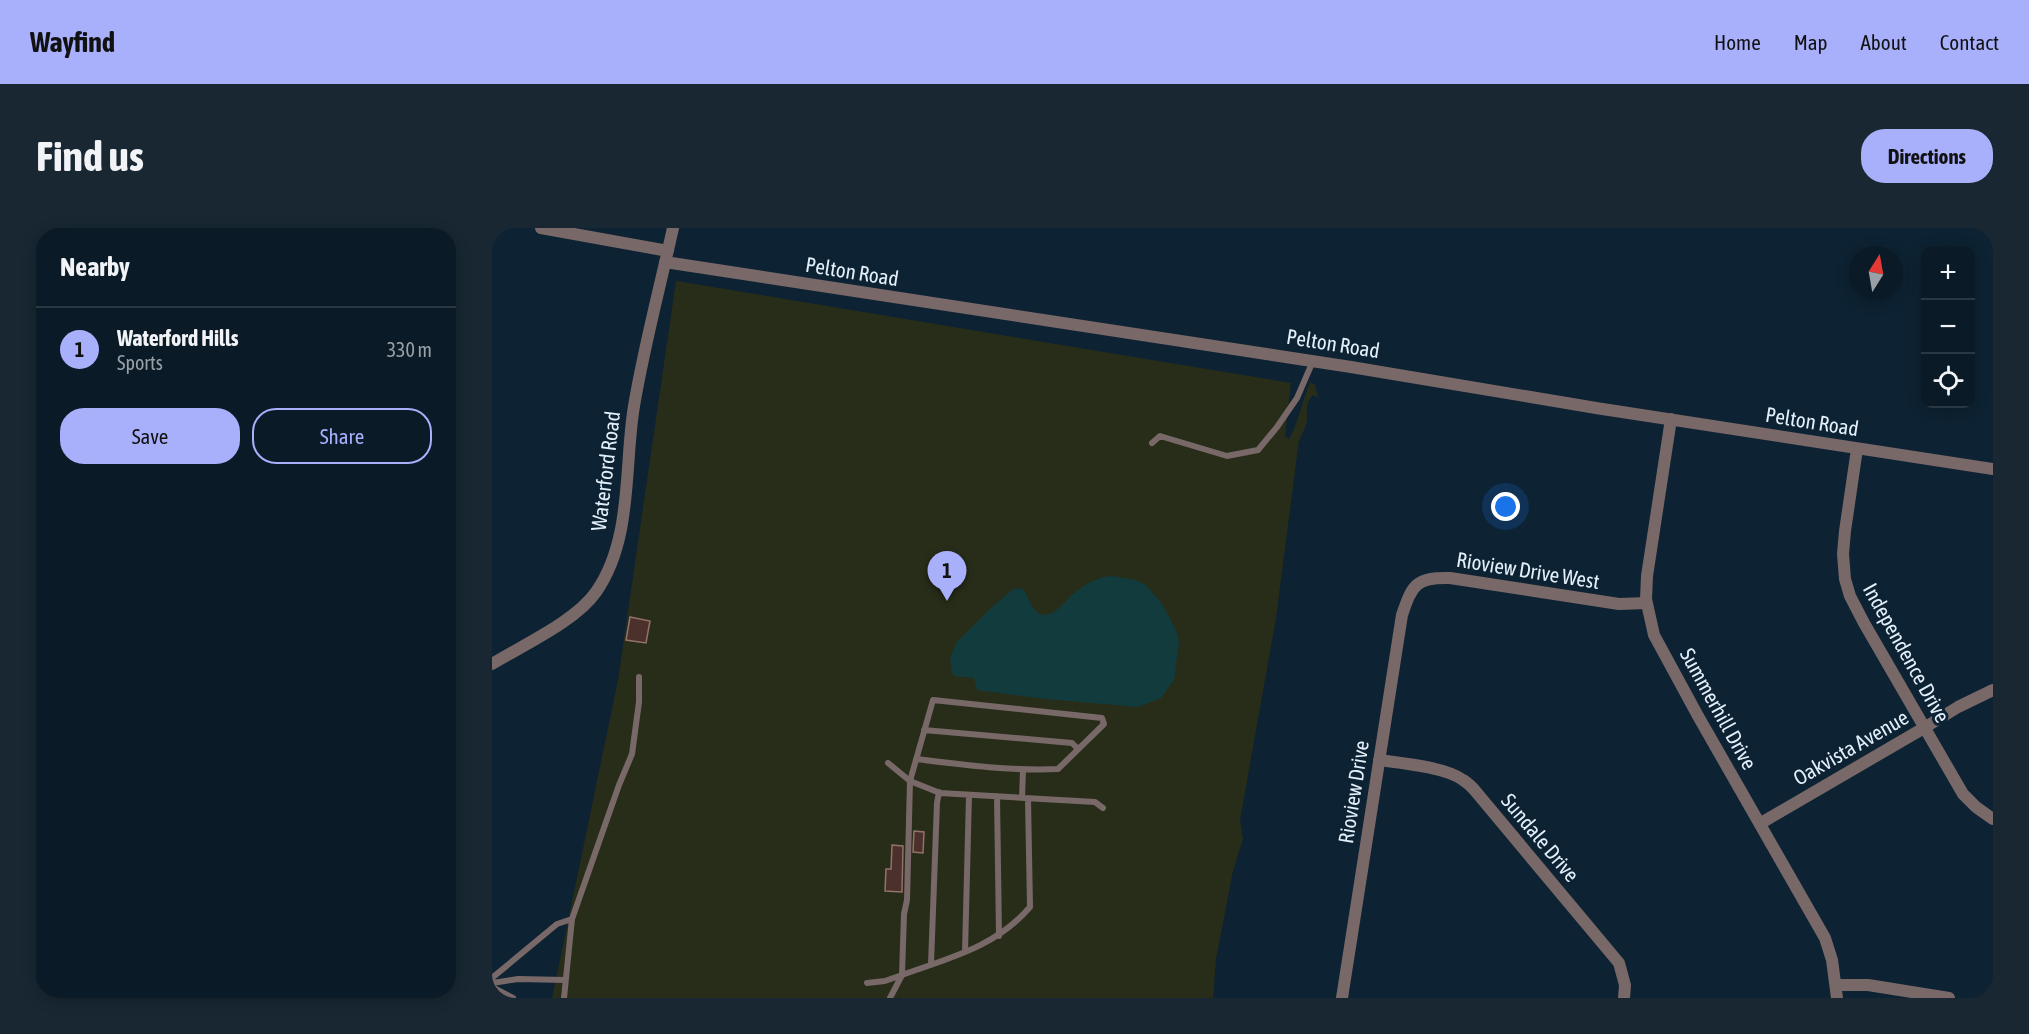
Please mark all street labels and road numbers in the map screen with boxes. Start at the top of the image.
street label: Pelton Road [804,252,900,290]
street label: Pelton Road [1285,324,1381,362]
street label: Pelton Road [1764,402,1860,440]
street label: Waterford Road [586,410,624,532]
street label: Rioview Drive West [1455,547,1601,593]
street label: Independence Drive [1859,579,1955,726]
street label: Summerhill Drive [1676,644,1762,773]
street label: Oakvista Avenue [1789,704,1912,790]
street label: Rioview Drive [1333,739,1373,845]
street label: Sundale Drive [1497,789,1584,886]

